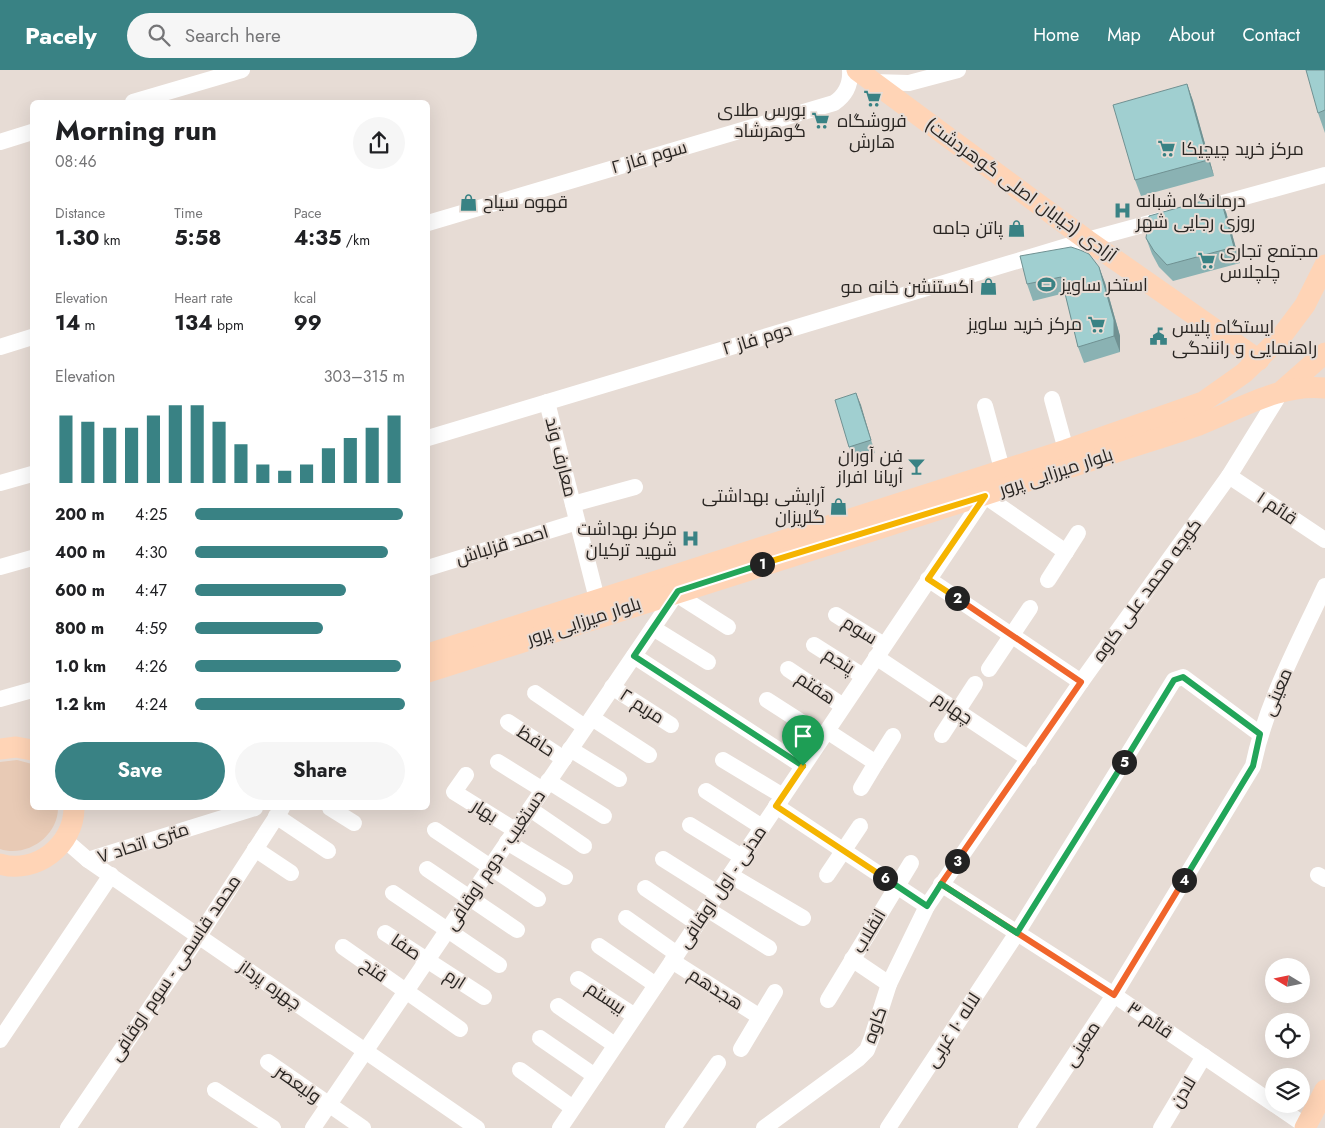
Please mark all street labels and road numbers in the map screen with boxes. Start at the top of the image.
street label: آزادی (خیابان اصلی گوهردشت) [920,112,1122,268]
street label: سوم فاز ۲ [608,134,690,180]
street label: دوم فاز ۲ [719,316,795,362]
street label: معارف وند [539,414,583,500]
street label: بلوار میرزایی پرور [995,441,1116,503]
street label: قائم ۱ [1252,485,1302,531]
street label: کوچه محمد علی کاوه [1086,513,1208,667]
street label: احمد قزلباش [452,519,552,571]
street label: بلوار میرزایی پرور [523,590,644,652]
street label: سوم [838,609,882,651]
street label: پنجم [818,641,860,681]
street label: معینی [1255,664,1299,720]
street label: هفتم [791,665,841,711]
street label: مریم ۲ [615,682,669,730]
street label: چهارم [928,685,978,731]
street label: حافظ [512,719,560,763]
street label: دستغیب - دوم اوقافی [438,785,552,935]
street label: بهار [466,792,503,829]
street label: ۷ متری اتحاد [94,816,192,870]
street label: مدنی - اول اوقافی [671,821,773,953]
street label: محمد قاسمی - سوم اوقافی [103,870,247,1066]
street label: انقلاب [846,904,892,958]
street label: صفا [386,927,426,967]
street label: فتح [355,951,393,989]
street label: چهره پرداز [232,953,307,1016]
street label: هجدهم [683,961,749,1017]
street label: ارم [439,962,471,996]
street label: بیستم [581,975,631,1021]
street label: لاله ۱۰ غربی [919,987,987,1073]
street label: قائم ۳ [1122,995,1178,1045]
street label: کاوه [856,1003,894,1047]
street label: معینی [1058,1016,1106,1072]
street label: ولیعصر [269,1058,327,1109]
street label: لادن [1164,1071,1202,1113]

